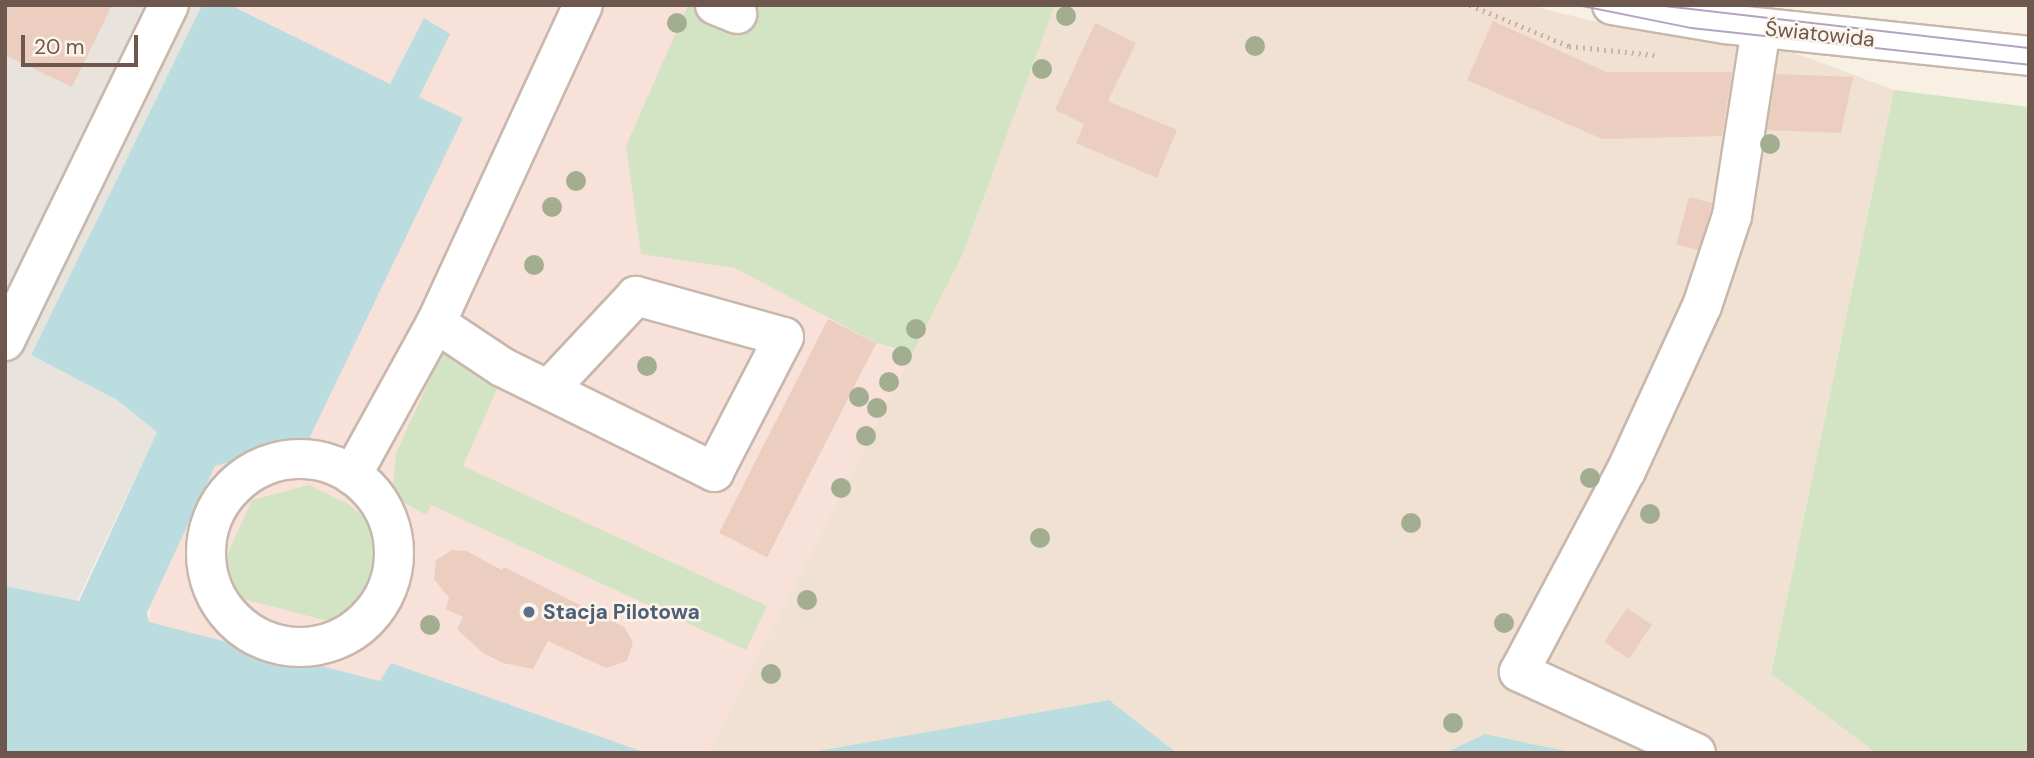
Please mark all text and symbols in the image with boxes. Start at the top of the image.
street label: Światowida [1764,16,1876,52]
scale bar [24,21,142,65]
text: 20 m [34,33,85,61]
place label: Stacja Pilotowa [543,599,700,625]
marker: Stacja Pilotowa [521,604,537,620]

